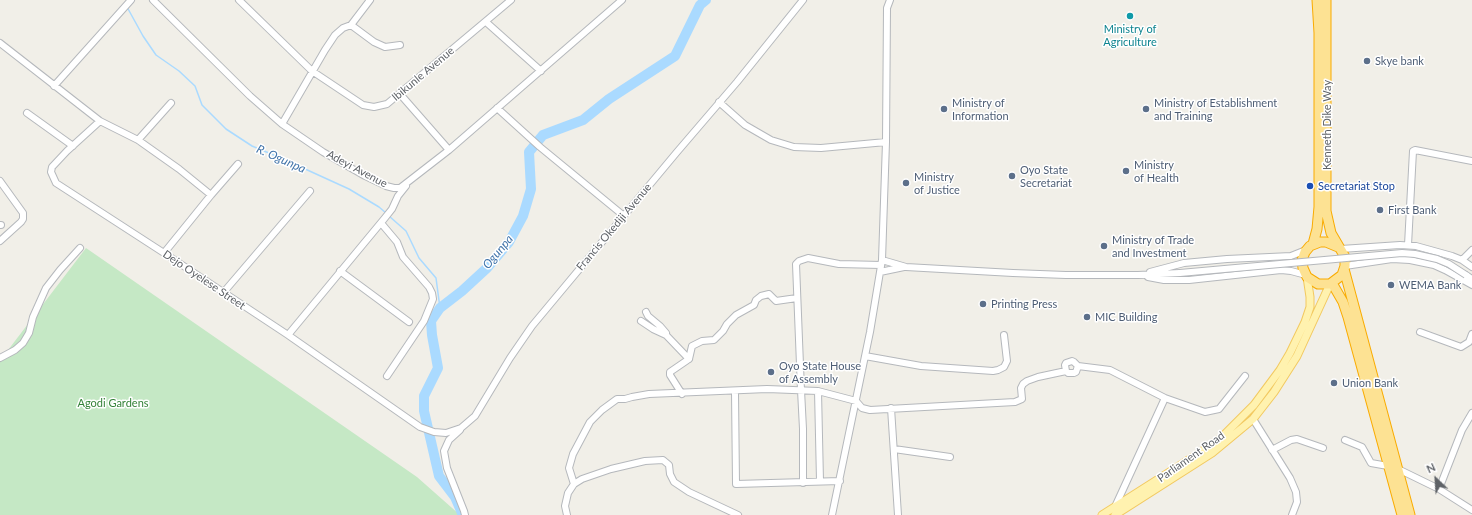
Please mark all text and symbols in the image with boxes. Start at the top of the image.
marker: Ministry of Agriculture [1125,11,1135,21]
place label: Ministry of Agriculture [1103,22,1157,48]
street label: Ibikunle Avenue [389,44,457,104]
place label: Skye bank [1375,54,1424,68]
marker: Skye bank [1362,56,1372,66]
street label: Kenneth Dike Way [1320,80,1334,170]
place label: Ministry of Information [952,96,1009,122]
place label: Ministry of Establishment and Training [1154,96,1277,122]
marker: Ministry of Information [939,104,949,114]
marker: Ministry of Establishment and Training [1141,104,1151,114]
water label: R. Ogunpa [254,142,308,176]
street label: Adeyi Avenue [324,148,390,190]
place label: Ministry of Health [1134,158,1179,184]
place label: Oyo State Secretariat [1020,163,1072,189]
marker: Ministry of Health [1121,166,1131,176]
place label: Ministry of Justice [914,170,960,196]
marker: Oyo State Secretariat [1007,171,1017,181]
marker: Ministry of Justice [901,178,911,188]
place label: Secretariat Stop [1318,179,1395,193]
street label: Francis Okediji Avenue [574,181,654,273]
marker: Secretariat Stop [1305,181,1315,191]
place label: First Bank [1388,203,1437,217]
marker: First Bank [1375,205,1385,215]
water label: Ogunpa [480,232,516,272]
place label: Ministry of Trade and Investment [1112,233,1194,259]
marker: Ministry of Trade and Investment [1099,241,1109,251]
street label: Dejo Oyelese Street [160,248,248,312]
place label: WEMA Bank [1399,278,1461,292]
marker: WEMA Bank [1386,280,1396,290]
place label: Printing Press [991,297,1057,311]
marker: Printing Press [978,299,988,309]
place label: MIC Building [1095,310,1157,324]
marker: MIC Building [1082,312,1092,322]
place label: Oyo State House of Assembly [779,359,861,385]
marker: Oyo State House of Assembly [766,367,776,377]
place label: Union Bank [1342,376,1398,390]
marker: Union Bank [1329,378,1339,388]
park label: Agodi Gardens [77,396,149,410]
street label: Parliament Road [1155,429,1227,485]
north arrow [1416,459,1456,499]
text: N [1424,460,1437,475]

